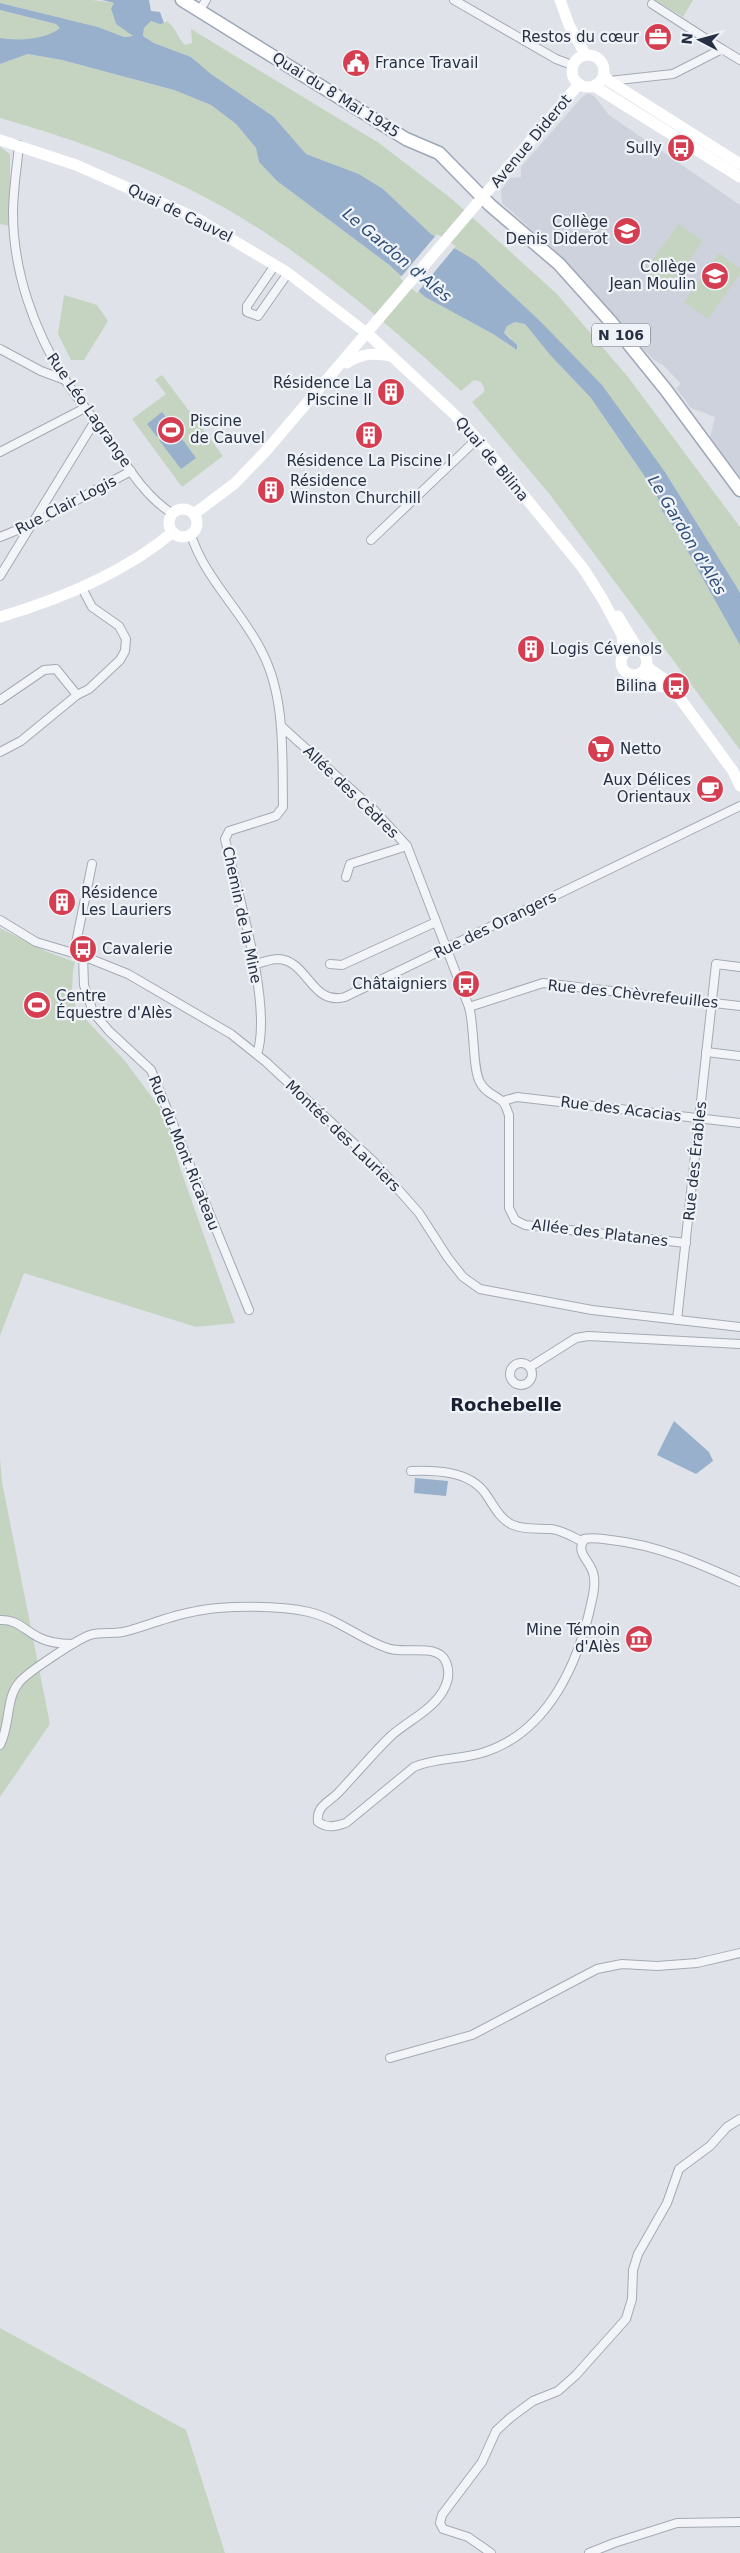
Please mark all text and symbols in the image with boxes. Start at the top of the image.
north arrow [675,15,725,65]
office icon: Restos du cœur [643,22,673,52]
place label: Restos du cœur [522,28,640,46]
text: N [679,32,696,45]
street label: Quai du 8 Mai 1945 [269,48,403,142]
public building icon: France Travail [341,48,371,78]
place label: France Travail [375,54,478,72]
street label: Avenue Diderot [487,91,575,191]
bus stop icon: Sully [666,133,696,163]
place label: Sully [626,139,662,157]
street label: Quai de Cauvel [125,180,235,246]
water label: Le Gardon d'Alès [339,204,455,306]
place label: Collège Denis Diderot [506,213,608,248]
school or university icon: Collège Denis Diderot [612,216,642,246]
place label: Collège Jean Moulin [608,258,696,293]
school or university icon: Collège Jean Moulin [700,261,730,291]
road number: N 106 [592,324,650,346]
street label: Rue Léo Lagrange [43,349,135,471]
place label: Résidence La Piscine II [273,374,372,409]
building icon: Résidence La Piscine II [376,377,406,407]
place label: Piscine de Cauvel [190,412,265,447]
street label: Quai de Bilina [452,413,532,505]
sports icon: Piscine de Cauvel [156,415,186,445]
building icon: Résidence La Piscine I [354,420,384,450]
place label: Résidence La Piscine I [287,452,451,470]
street label: Rue Clair Logis [12,472,120,538]
place label: Résidence Winston Churchill [290,472,421,507]
water label: Le Gardon d'Alès [644,472,730,598]
building icon: Résidence Winston Churchill [256,475,286,505]
building icon: Logis Cévenols [516,634,546,664]
place label: Logis Cévenols [550,640,662,658]
bus stop icon: Bilina [661,671,691,701]
place label: Bilina [616,677,657,695]
supermarket icon: Netto [586,734,616,764]
place label: Netto [620,740,661,758]
street label: Allée des Cèdres [300,742,402,842]
place label: Aux Délices Orientaux [603,771,691,806]
cafe icon: Aux Délices Orientaux [695,774,725,804]
street label: Chemin de la Mine [219,845,265,985]
place label: Résidence Les Lauriers [81,884,172,919]
building icon: Résidence Les Lauriers [47,887,77,917]
street label: Rue des Orangers [431,887,559,962]
bus stop icon: Cavalerie [68,934,98,964]
place label: Cavalerie [102,940,173,958]
bus stop icon: Châtaigniers [451,969,481,999]
place label: Châtaigniers [352,975,447,993]
street label: Rue des Chèvrefeuilles [547,976,719,1012]
place label: Centre Équestre d'Alès [56,987,173,1022]
sports icon: Centre Équestre d'Alès [22,990,52,1020]
street label: Rue du Mont Ricateau [145,1073,223,1233]
street label: Montée des Lauriers [282,1076,404,1196]
street label: Rue des Acacias [560,1093,683,1125]
street label: Rue des Érables [679,1100,710,1222]
street label: Allée des Platanes [531,1216,669,1250]
district label: Rochebelle [450,1394,562,1415]
place label: Mine Témoin d'Alès [526,1621,620,1656]
museum icon: Mine Témoin d'Alès [624,1624,654,1654]

